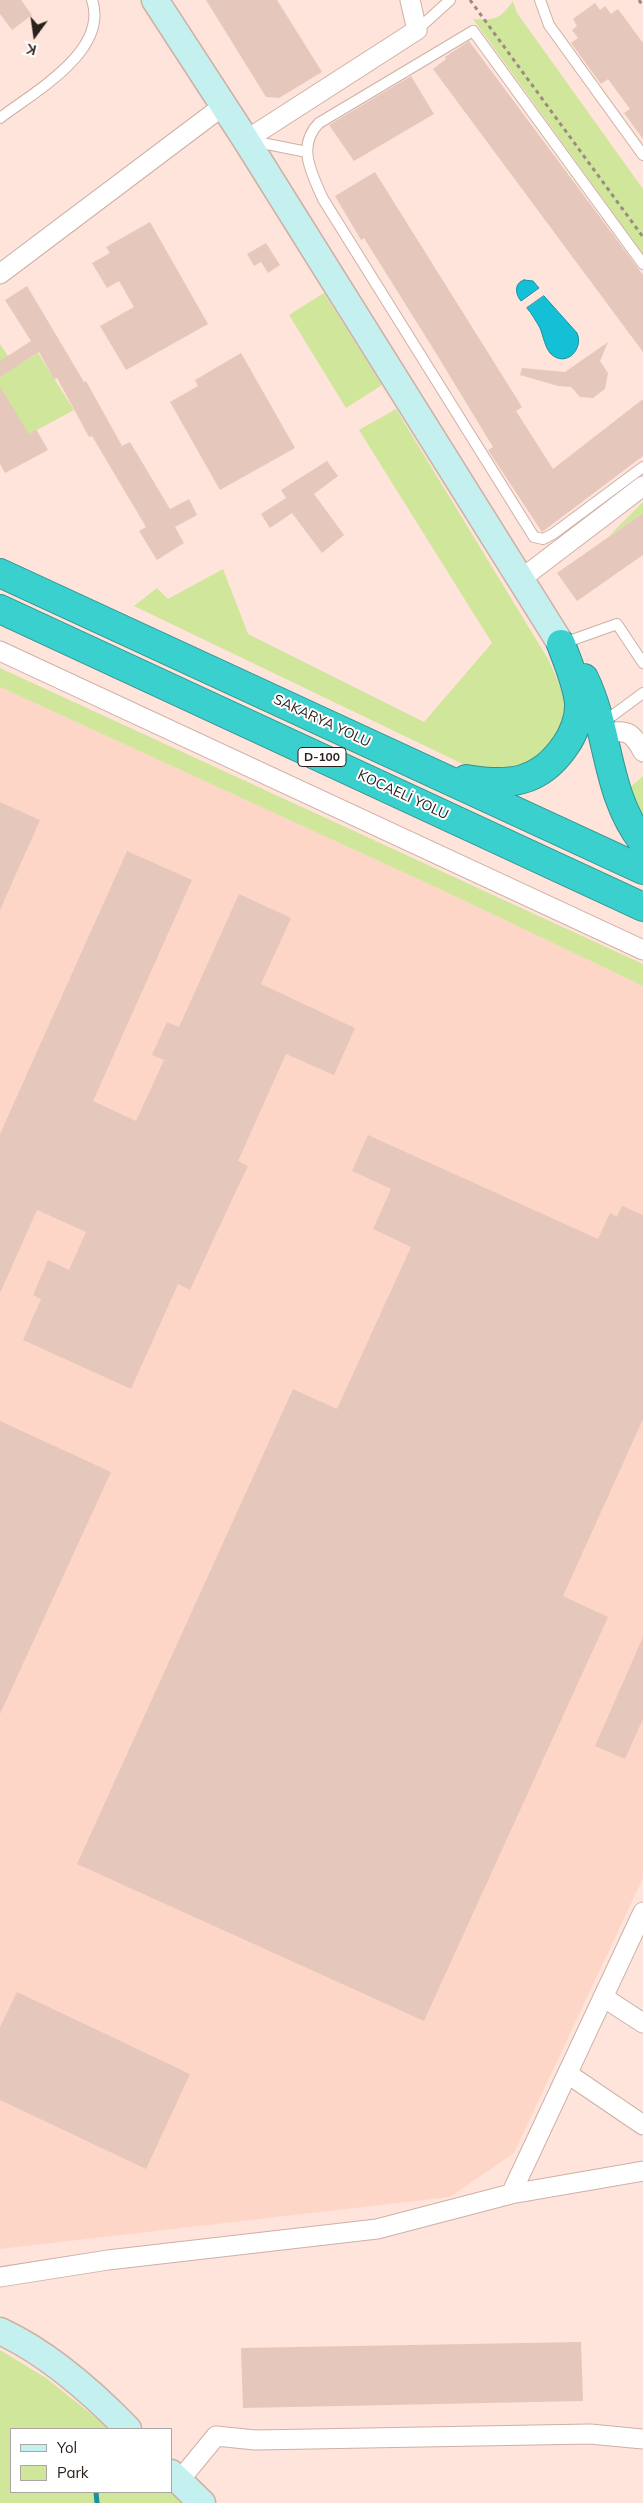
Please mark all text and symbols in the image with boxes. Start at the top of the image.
north arrow [10,10,60,60]
text: K [25,40,38,59]
street label: SAKARYA YOLU [271,691,373,751]
road number: D-100 [298,748,346,766]
street label: KOCAELİ YOLU [355,767,451,823]
legend [10,2428,172,2493]
text: Yol [57,2438,77,2457]
text: Park [57,2463,89,2482]

